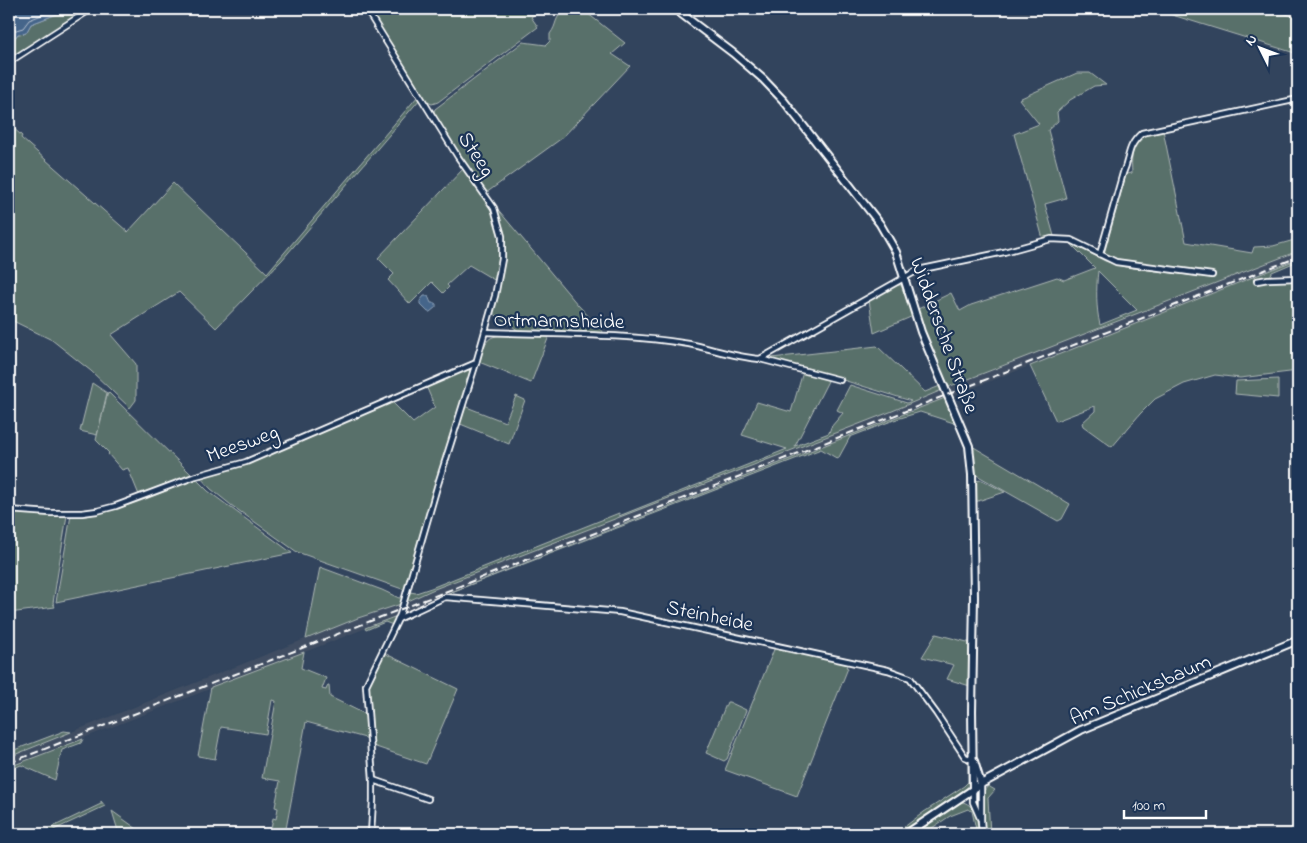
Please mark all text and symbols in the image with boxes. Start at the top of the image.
north arrow [1234,22,1284,72]
text: N [1240,30,1262,51]
street label: Steeg [448,126,501,185]
street label: Widdersche Straße [901,253,985,418]
street label: Ortmannsheide [493,306,625,338]
street label: Meesweg [202,418,284,474]
street label: Steinheide [663,593,757,641]
street label: Am Schicksbaum [1065,648,1216,734]
scale bar [1124,788,1207,820]
text: 100 m [1132,795,1165,817]

